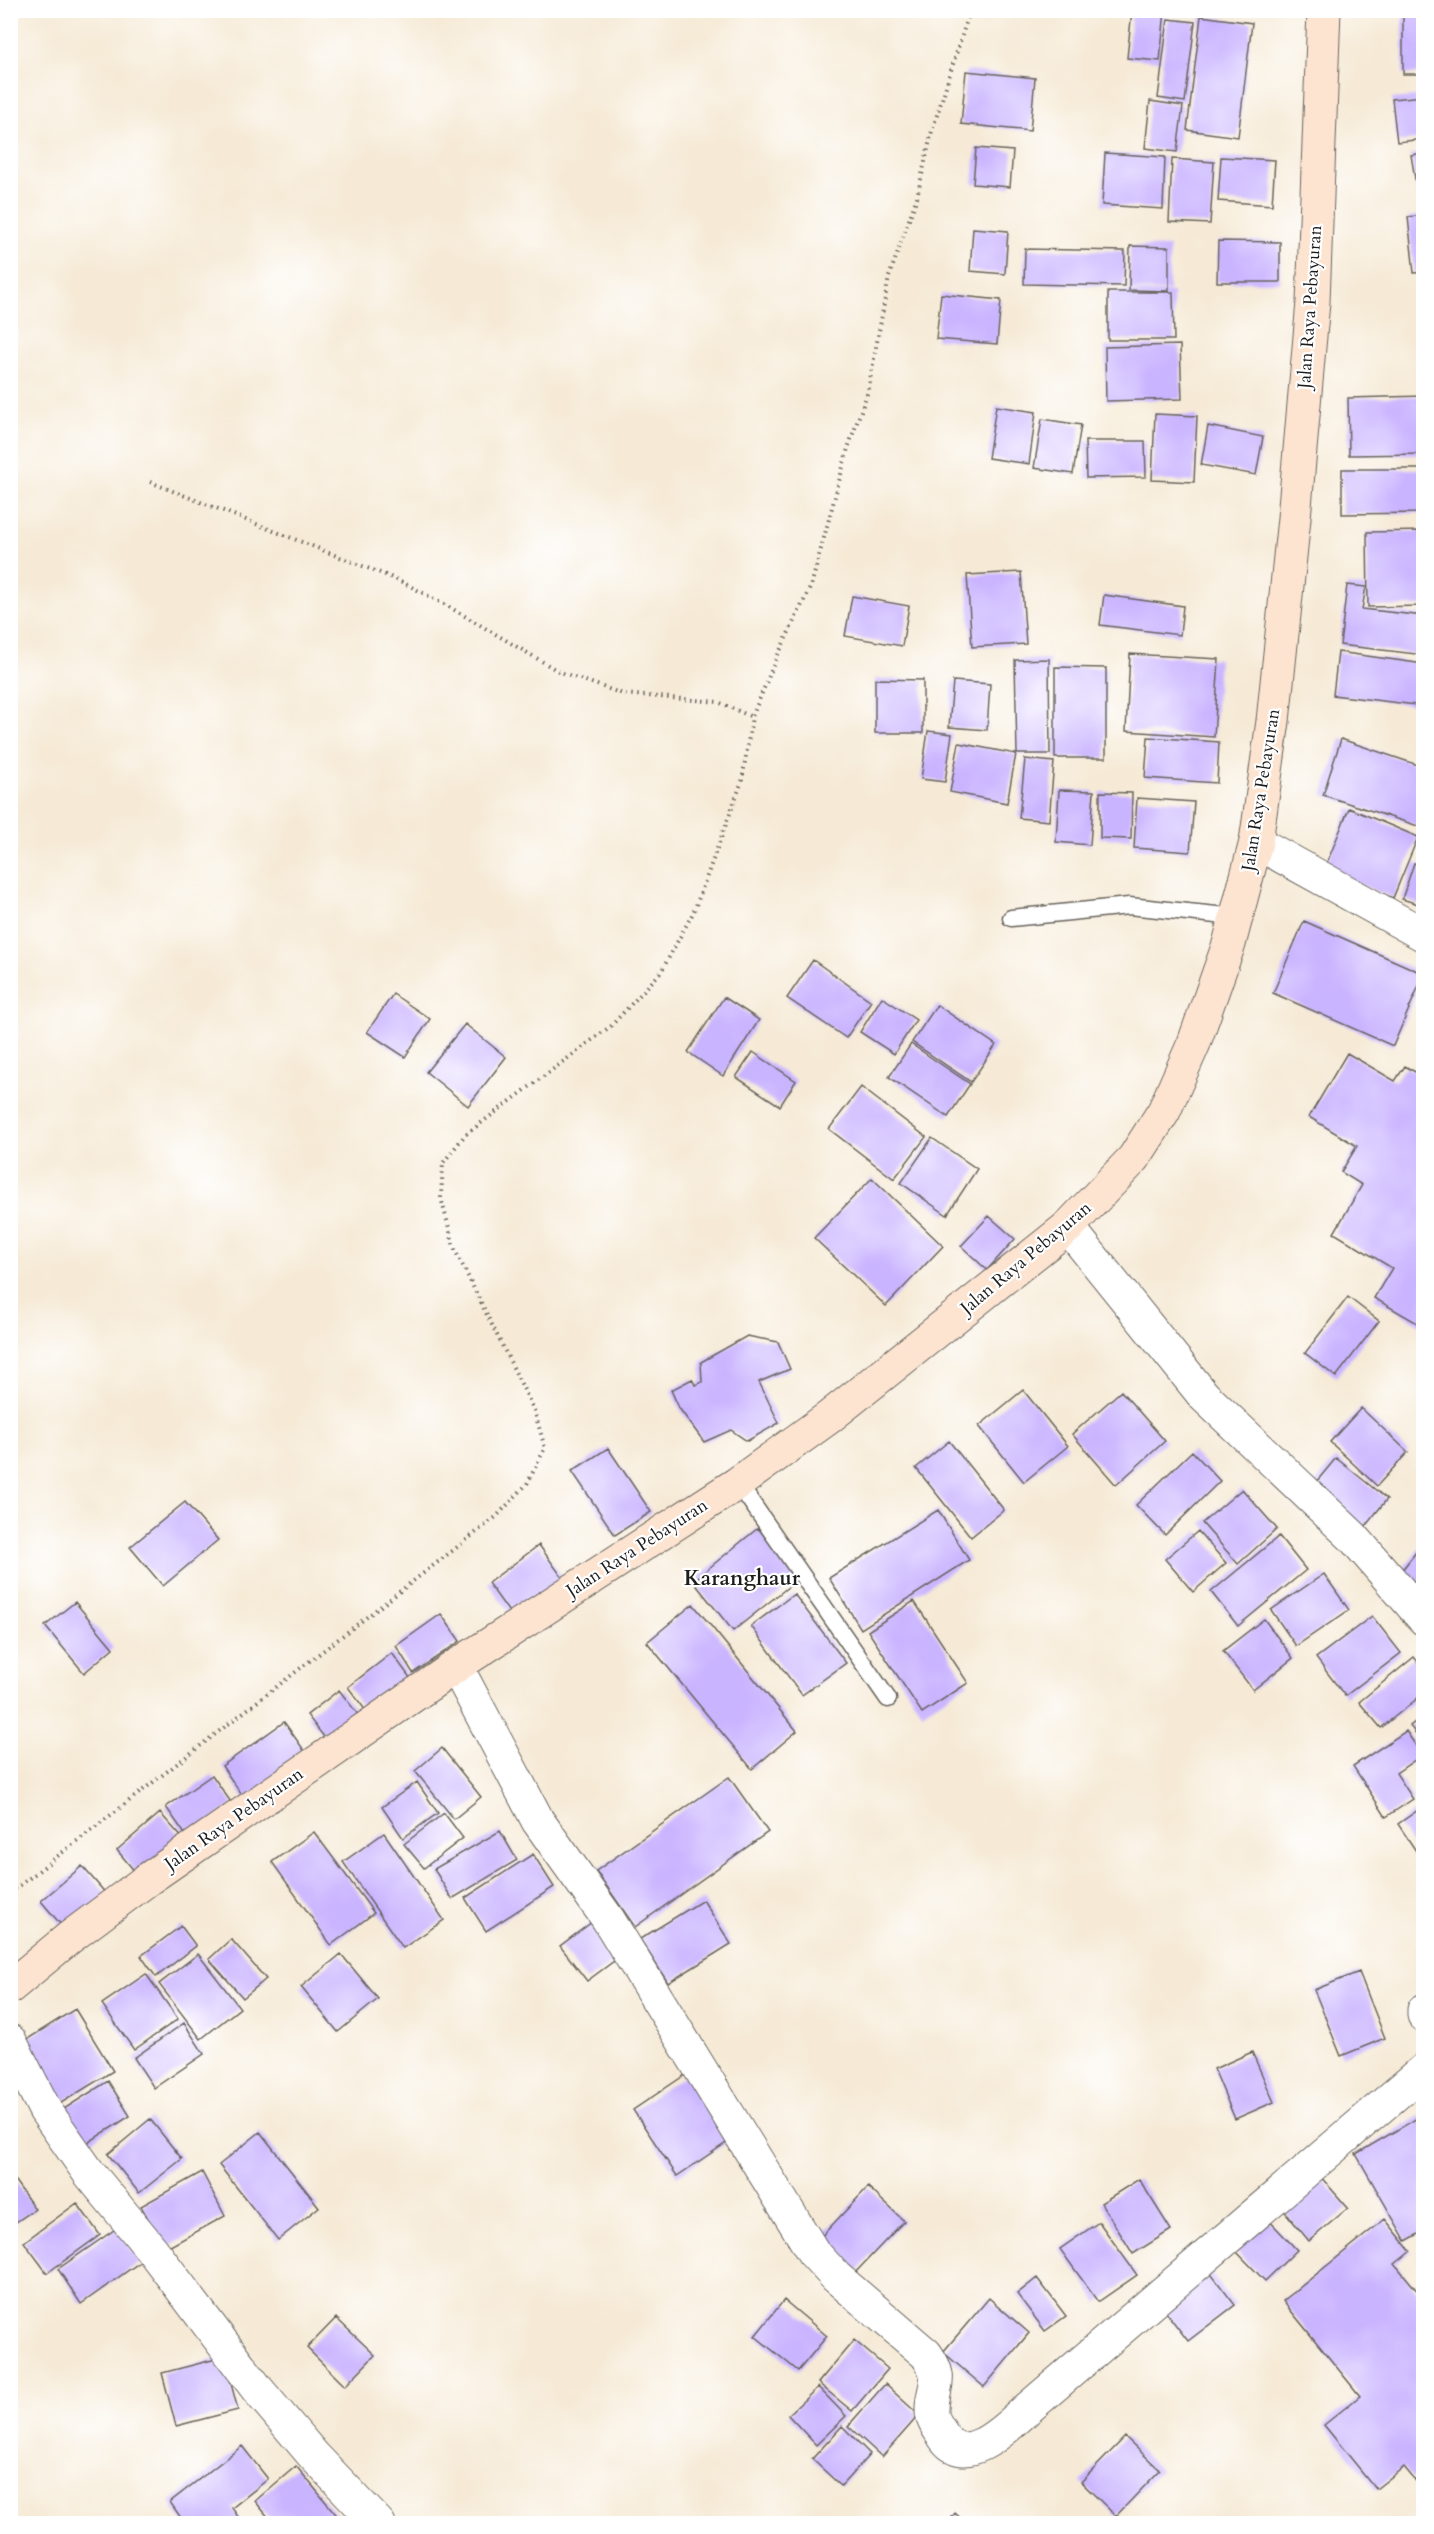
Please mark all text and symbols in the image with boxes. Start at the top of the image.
street label: Jalan Raya Pebayuran [1292,224,1328,393]
street label: Jalan Raya Pebayuran [1235,706,1286,876]
street label: Jalan Raya Pebayuran [953,1195,1097,1322]
street label: Jalan Raya Pebayuran [559,1492,713,1605]
district label: Karanghaur [684,1564,801,1593]
street label: Jalan Raya Pebayuran [157,1761,309,1878]

